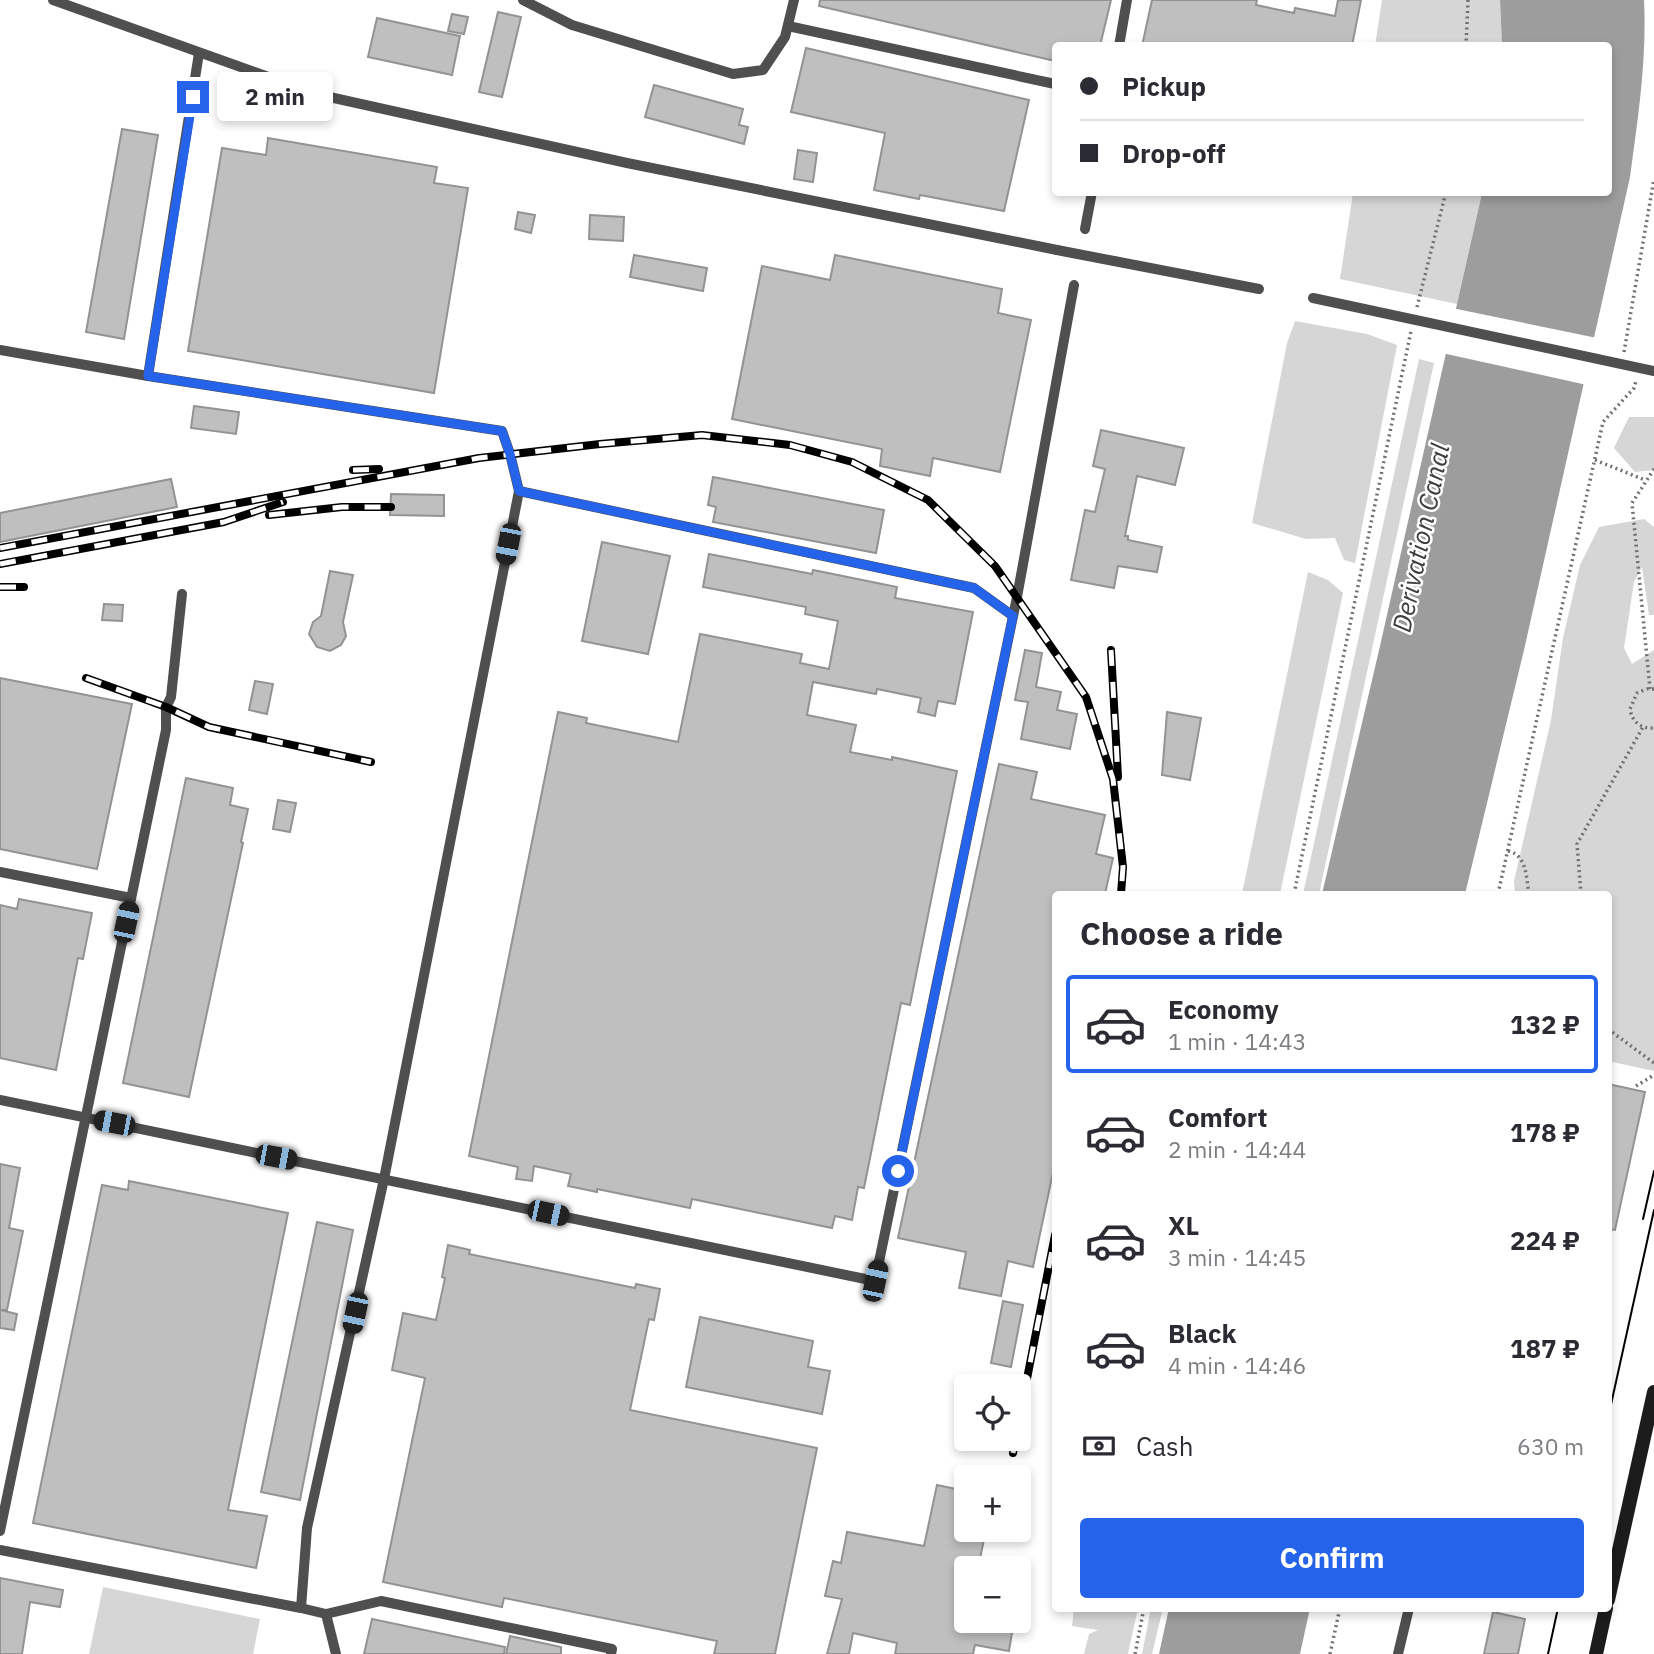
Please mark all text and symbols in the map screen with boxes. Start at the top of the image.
text: Pickup [1122,69,1206,103]
callout: 2 min [218,72,333,122]
route end [177,81,209,113]
text: 2 min [245,81,305,111]
text: Drop-off [1122,136,1225,170]
water label: Derivation Canal [1383,440,1457,635]
car [494,521,523,567]
car [112,899,141,945]
text: Choose a ride [1080,912,1283,954]
text: Economy [1168,992,1279,1026]
icon: car [1084,993,1147,1056]
text: 132 ₽ [1510,1007,1580,1041]
text: 1 min · 14:43 [1168,1026,1306,1056]
text: Comfort [1168,1100,1267,1134]
icon: car [1084,1101,1147,1164]
car [92,1109,137,1137]
text: 178 ₽ [1510,1115,1580,1149]
text: 2 min · 14:44 [1168,1134,1306,1164]
car [254,1143,299,1171]
route start [882,1155,914,1187]
car [526,1198,571,1228]
text: XL [1168,1208,1199,1242]
icon: car [1084,1209,1147,1272]
text: 224 ₽ [1510,1223,1580,1257]
text: 3 min · 14:45 [1168,1242,1306,1272]
car [861,1258,890,1304]
car [341,1290,370,1336]
text: Black [1168,1316,1236,1350]
icon: car [1084,1317,1147,1380]
text: 187 ₽ [1510,1331,1580,1365]
text: 4 min · 14:46 [1168,1350,1306,1380]
map controls [954,1374,1031,1633]
button: locate [954,1374,1031,1451]
icon: cash [1080,1427,1118,1465]
text: Cash [1136,1429,1193,1463]
text: 630 m [1517,1431,1584,1461]
button: + [954,1465,1031,1542]
button: Confirm [1080,1518,1584,1598]
button: − [954,1556,1031,1633]

